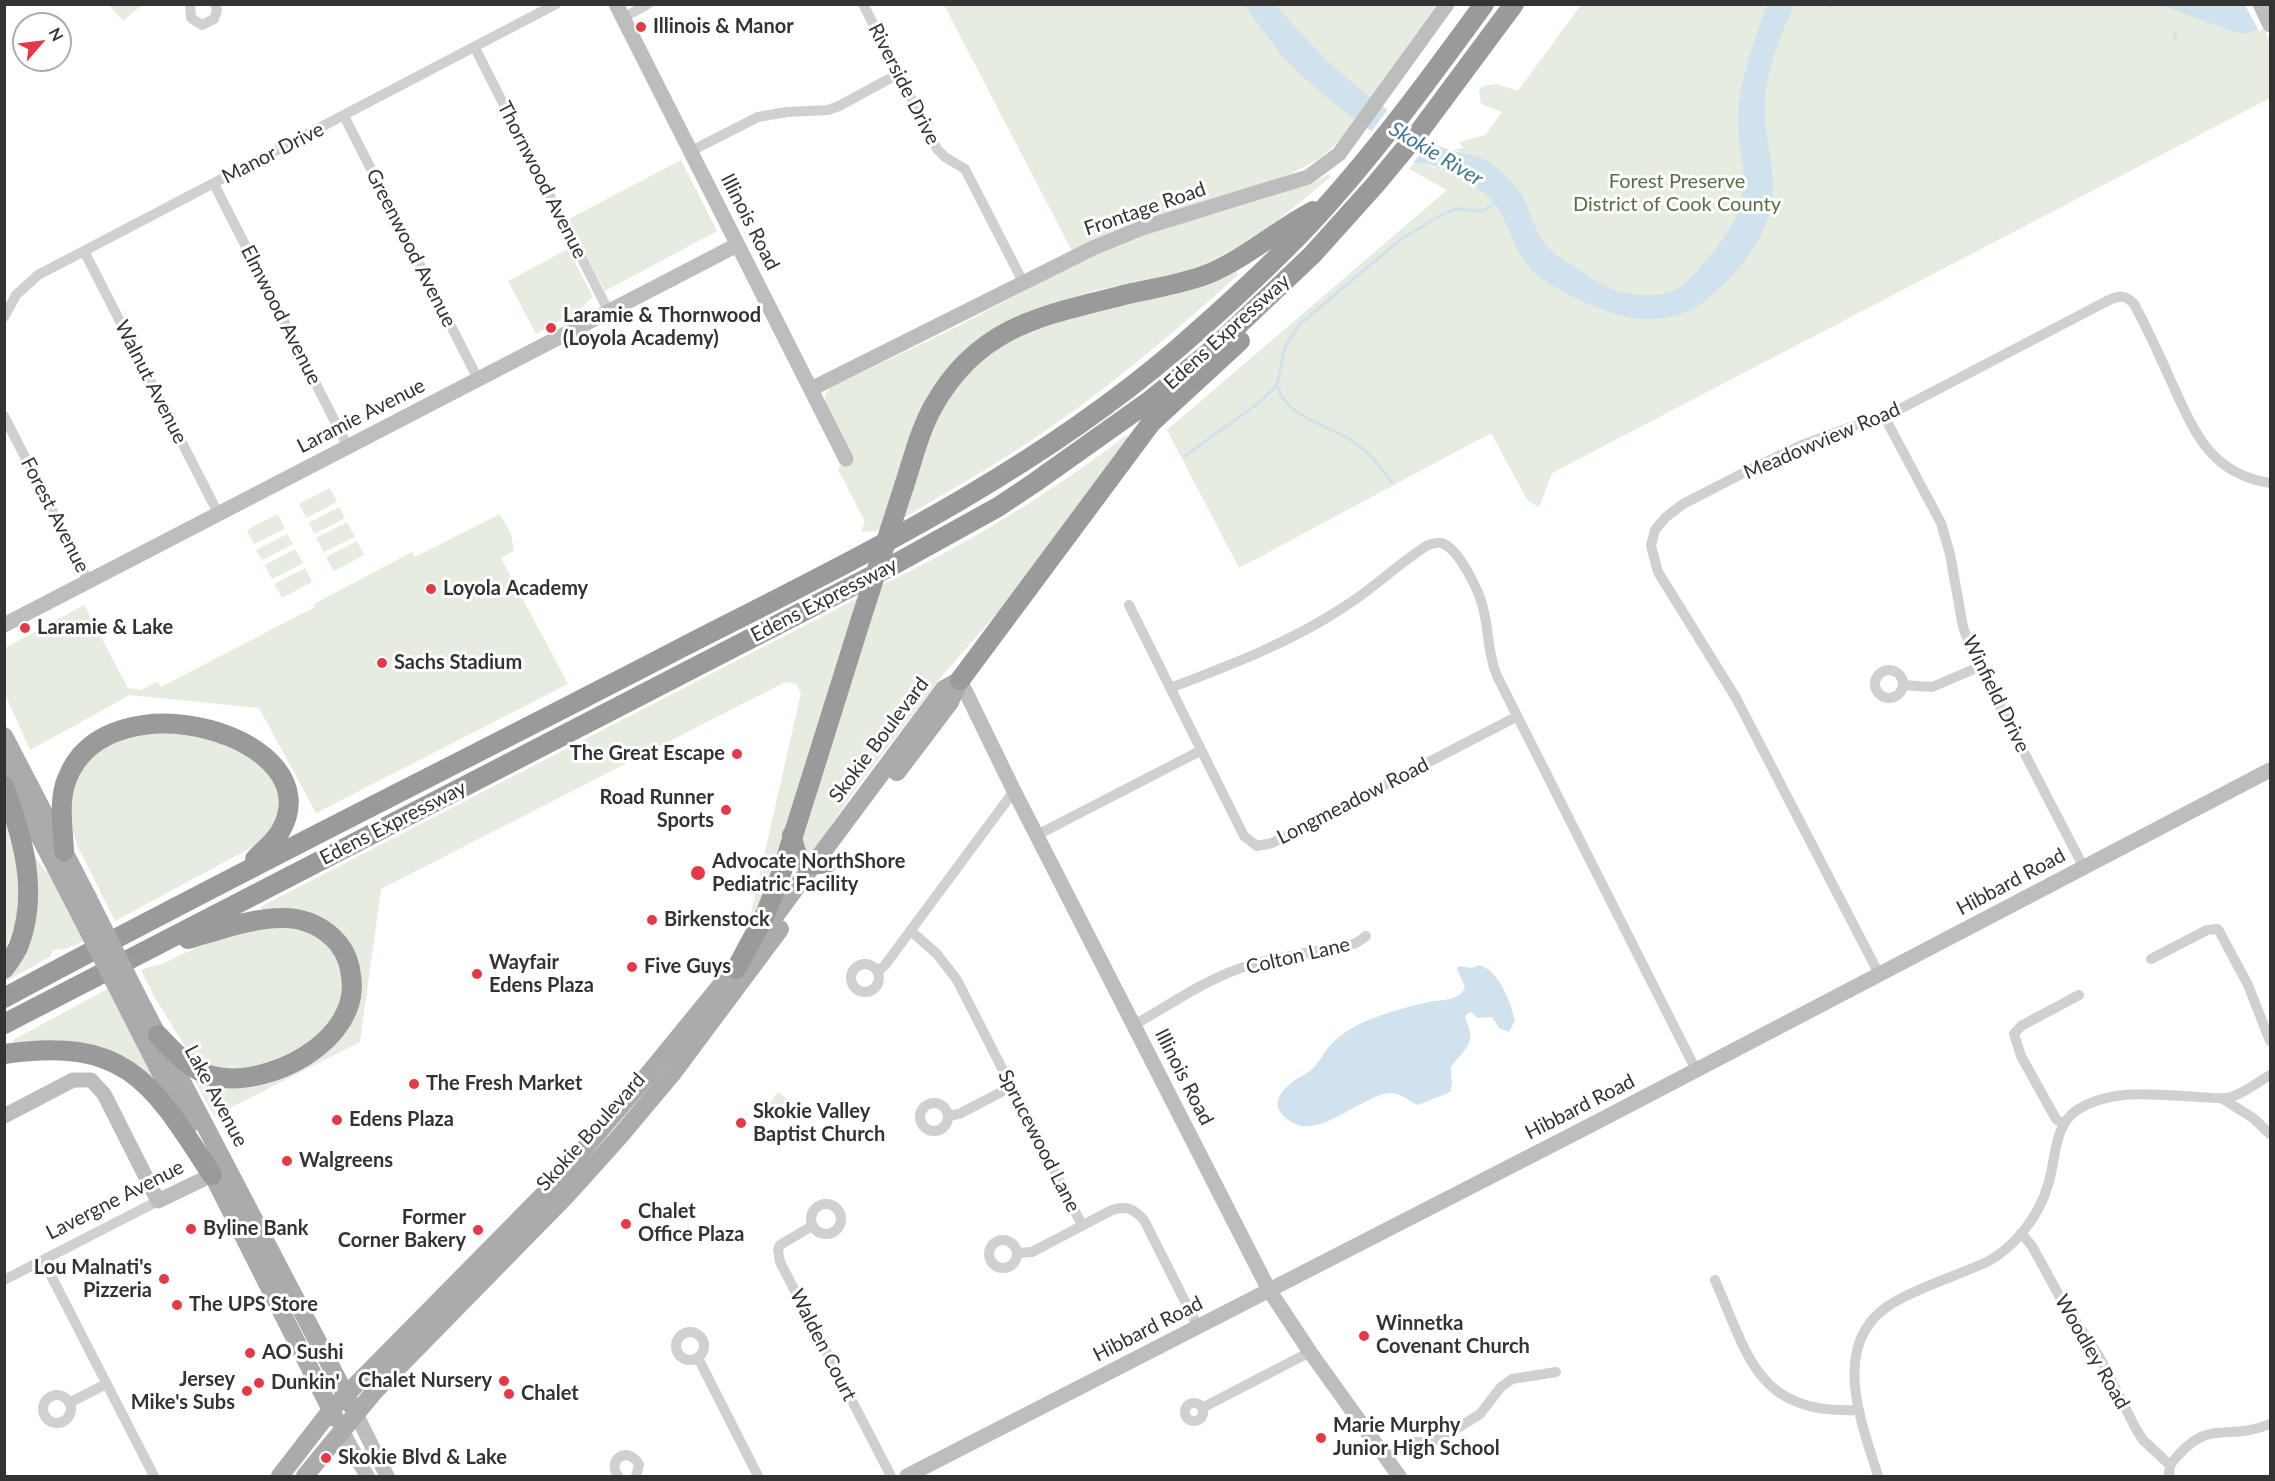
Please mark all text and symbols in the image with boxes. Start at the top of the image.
north arrow [12,12,72,72]
place label: Illinois & Manor [653,15,794,39]
street label: Riverside Drive [863,19,945,149]
marker: Illinois & Manor [634,20,648,34]
text: N [45,24,68,44]
street label: Thornwood Avenue [492,97,592,263]
water label: Skokie River [1385,116,1487,192]
street label: Manor Drive [218,117,328,189]
street label: Greenwood Avenue [361,165,461,331]
street label: Illinois Road [715,170,785,274]
park label: Forest Preserve District of Cook County [1573,170,1781,217]
street label: Frontage Road [1081,177,1209,241]
street label: Elmwood Avenue [235,241,327,389]
street label: Edens Expressway [1159,269,1295,395]
place label: Laramie & Thornwood (Loyola Academy) [563,304,761,351]
street label: Walnut Avenue [110,316,192,448]
marker: Laramie & Thornwood (Loyola Academy) [544,321,558,335]
street label: Laramie Avenue [293,373,429,459]
street label: Meadowview Road [1740,397,1904,485]
street label: Forest Avenue [16,453,94,577]
street label: Edens Expressway [747,553,901,647]
place label: Loyola Academy [443,577,588,601]
marker: Loyola Academy [424,582,438,596]
place label: Laramie & Lake [37,616,173,640]
marker: Laramie & Lake [18,621,32,635]
street label: Winfield Drive [1957,632,2035,756]
place label: Sachs Stadium [394,651,522,675]
marker: Sachs Stadium [375,656,389,670]
street label: Skokie Boulevard [824,673,934,807]
place label: The Great Escape [570,742,725,766]
marker: The Great Escape [730,747,744,761]
street label: Longmeadow Road [1273,752,1433,850]
street label: Edens Expressway [316,776,470,870]
place label: Road Runner Sports [600,786,714,833]
marker: Road Runner Sports [719,803,733,817]
street label: Hibbard Road [1952,843,2070,921]
place label: Advocate NorthShore Pediatric Facility [712,850,905,897]
marker: Advocate NorthShore Pediatric Facility [689,864,707,882]
place label: Birkenstock [664,908,770,932]
marker: Birkenstock [645,913,659,927]
street label: Colton Lane [1244,932,1352,980]
place label: Wayfair Edens Plaza [489,951,594,998]
place label: Five Guys [644,955,731,979]
marker: Five Guys [625,960,639,974]
marker: Wayfair Edens Plaza [470,967,484,981]
street label: Illinois Road [1149,1025,1219,1129]
street label: Lake Avenue [179,1041,253,1151]
street label: Sprucewood Lane [993,1066,1085,1216]
street label: Skokie Boulevard [532,1068,650,1196]
street label: Hibbard Road [1521,1069,1639,1145]
place label: The Fresh Market [426,1072,582,1096]
marker: The Fresh Market [407,1077,421,1091]
place label: Skokie Valley Baptist Church [753,1100,885,1147]
place label: Edens Plaza [349,1108,454,1132]
marker: Edens Plaza [330,1113,344,1127]
marker: Skokie Valley Baptist Church [734,1116,748,1130]
place label: Walgreens [299,1149,393,1173]
marker: Walgreens [280,1154,294,1168]
street label: Lavergne Avenue [42,1155,188,1245]
place label: Chalet Office Plaza [638,1200,744,1247]
place label: Former Corner Bakery [338,1206,466,1253]
place label: Byline Bank [203,1217,309,1241]
marker: Chalet Office Plaza [619,1217,633,1231]
marker: Byline Bank [184,1222,198,1236]
marker: Former Corner Bakery [471,1223,485,1237]
place label: Lou Malnati's Pizzeria [34,1256,152,1303]
marker: Lou Malnati's Pizzeria [157,1272,171,1286]
street label: Walden Court [785,1285,861,1405]
street label: Woodley Road [2050,1290,2134,1414]
street label: Hibbard Road [1089,1291,1207,1367]
place label: The UPS Store [189,1293,318,1317]
marker: The UPS Store [170,1298,184,1312]
place label: Winnetka Covenant Church [1376,1312,1530,1359]
marker: Winnetka Covenant Church [1357,1329,1371,1343]
place label: AO Sushi [262,1341,344,1365]
marker: AO Sushi [243,1346,257,1360]
place label: Jersey Mike's Subs [131,1368,235,1415]
place label: Chalet Nursery [358,1369,492,1393]
place label: Dunkin' [271,1371,340,1395]
marker: Chalet Nursery [497,1374,511,1388]
marker: Dunkin' [252,1376,266,1390]
place label: Chalet [521,1382,579,1406]
marker: Jersey Mike's Subs [240,1384,254,1398]
marker: Chalet [502,1387,516,1401]
place label: Marie Murphy Junior High School [1333,1414,1500,1461]
marker: Marie Murphy Junior High School [1314,1431,1328,1445]
place label: Skokie Blvd & Lake [338,1446,507,1470]
marker: Skokie Blvd & Lake [319,1451,333,1465]

